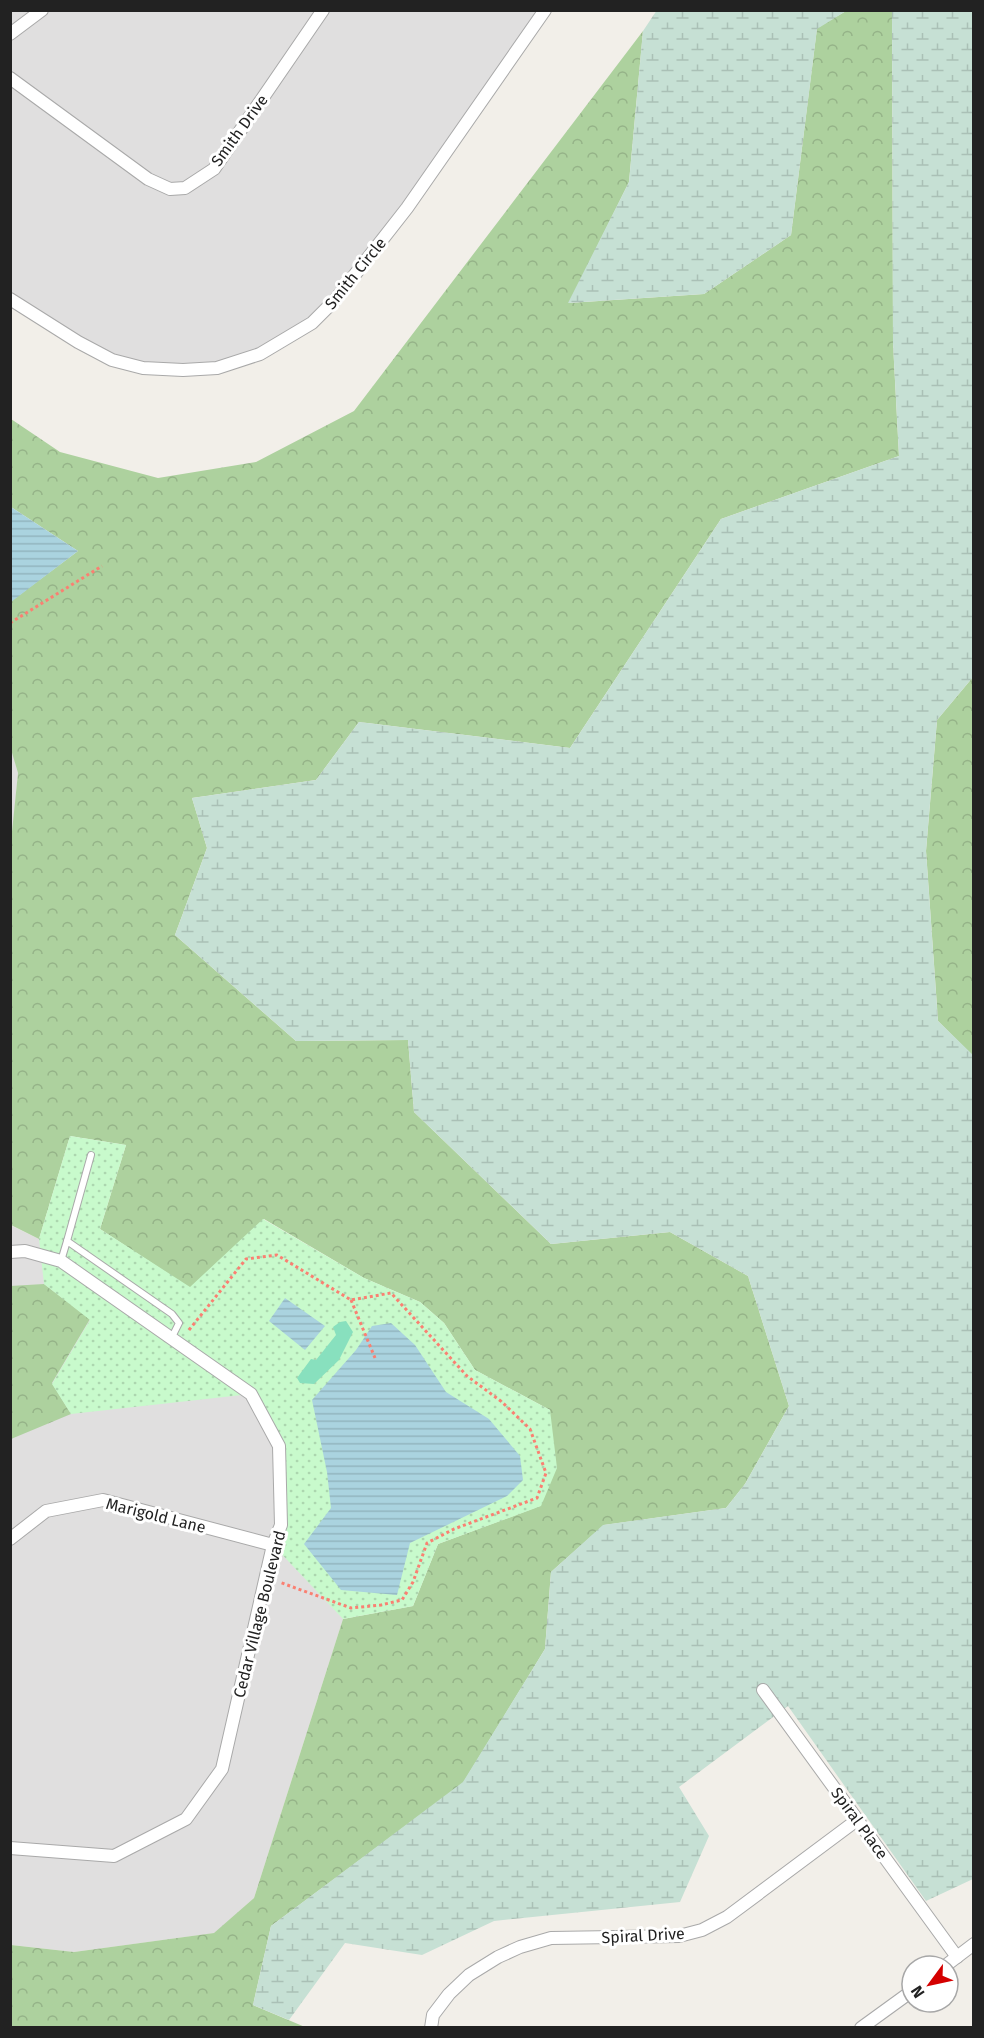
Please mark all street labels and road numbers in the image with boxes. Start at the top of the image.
street label: Smith Drive [207,91,272,170]
street label: Smith Circle [321,234,390,313]
street label: Marigold Lane [104,1494,208,1537]
street label: Cedar Village Boulevard [230,1529,289,1700]
street label: Spiral Place [827,1784,892,1863]
street label: Spiral Drive [601,1924,685,1947]

